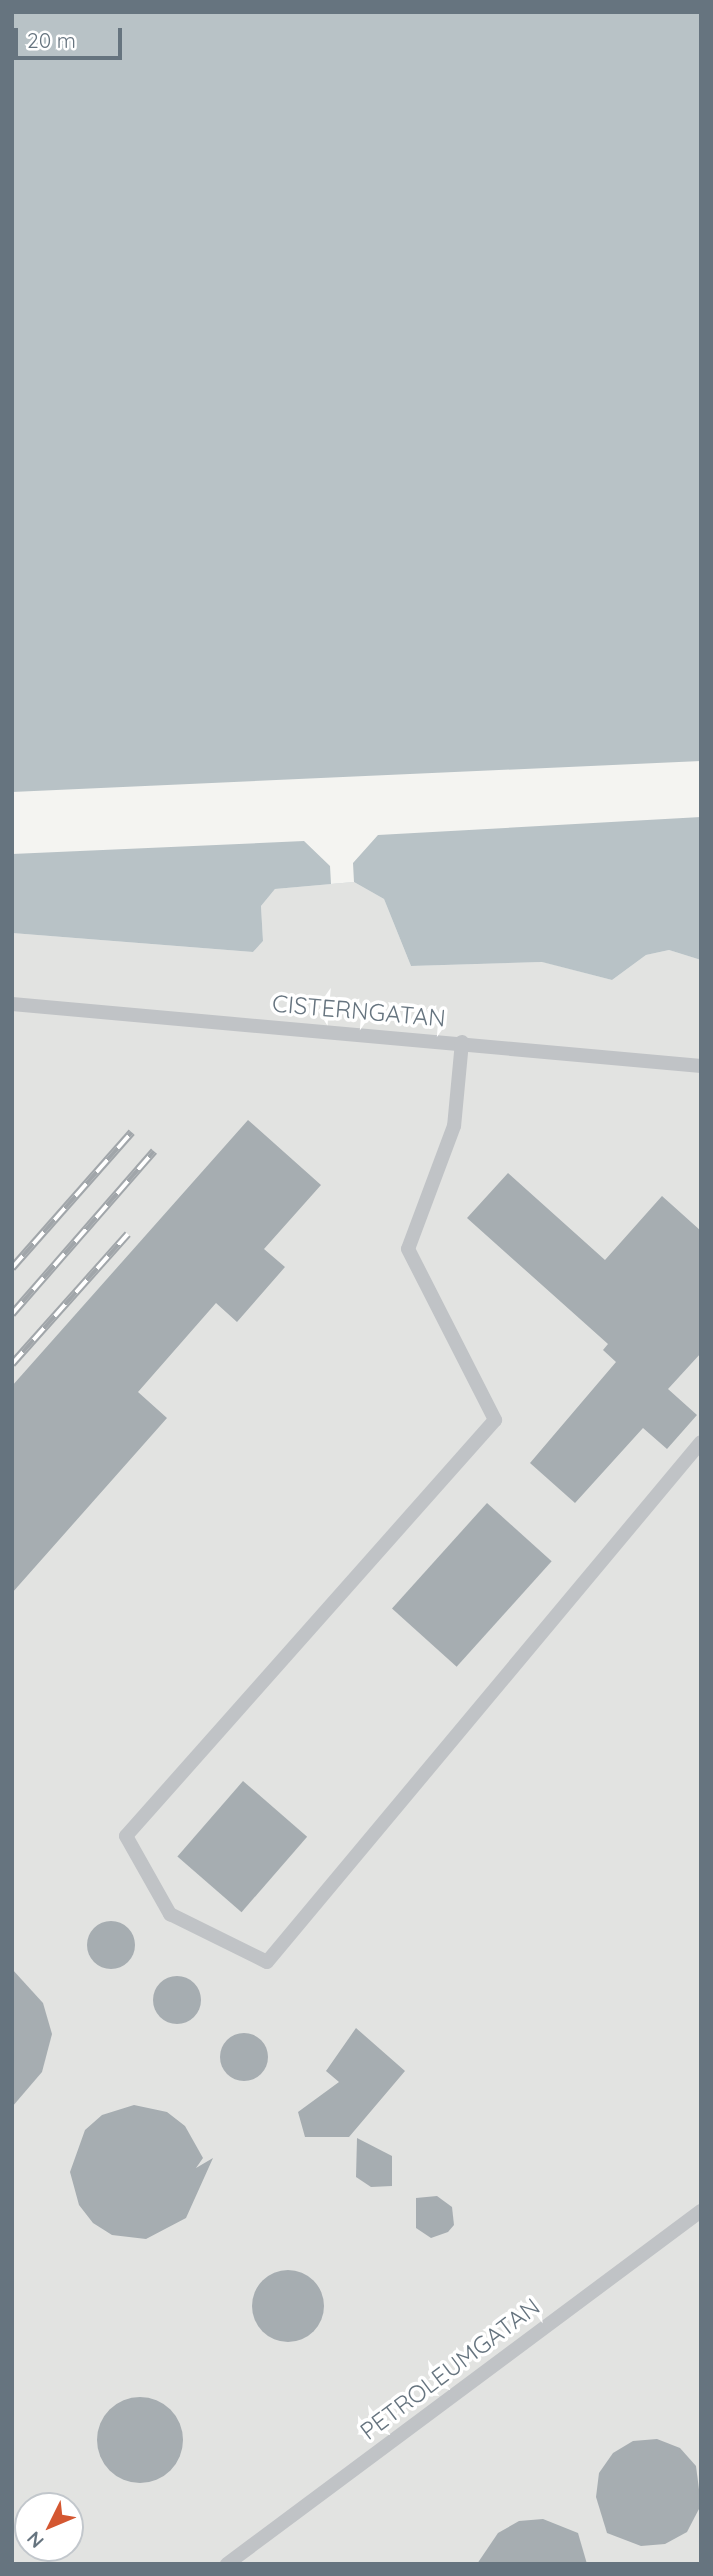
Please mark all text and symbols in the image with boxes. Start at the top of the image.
scale bar [18,14,126,58]
text: 20 m [27,27,76,53]
street label: CISTERNGATAN [271,989,447,1033]
street label: PETROLEUMGATAN [355,2292,545,2446]
north arrow [14,2492,84,2562]
text: N [22,2527,49,2553]

